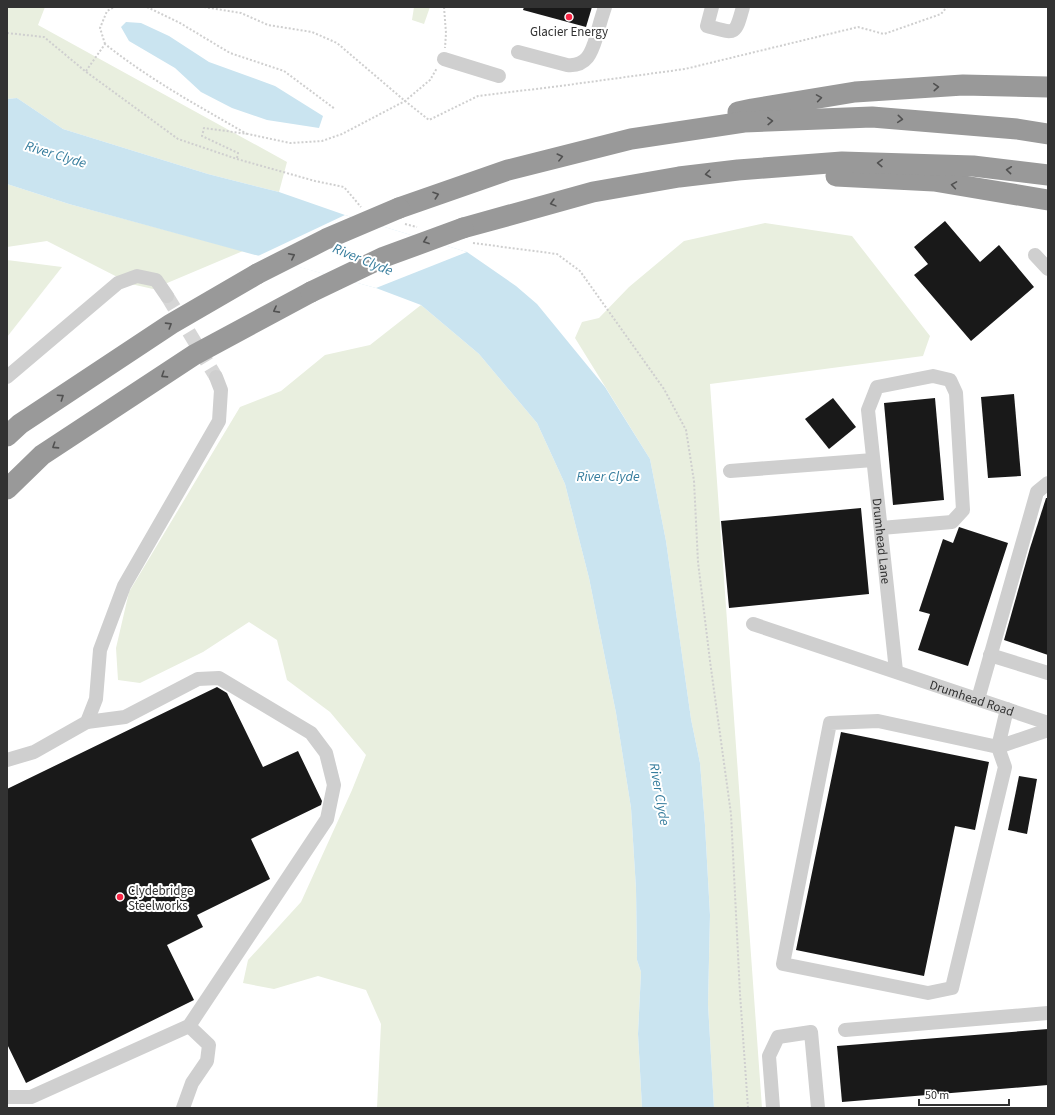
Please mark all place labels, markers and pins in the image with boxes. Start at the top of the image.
marker: Glacier Energy [564,12,574,22]
place label: Glacier Energy [530,23,608,41]
place label: Clydebridge Steelworks [128,882,193,915]
marker: Clydebridge Steelworks [115,892,125,902]

